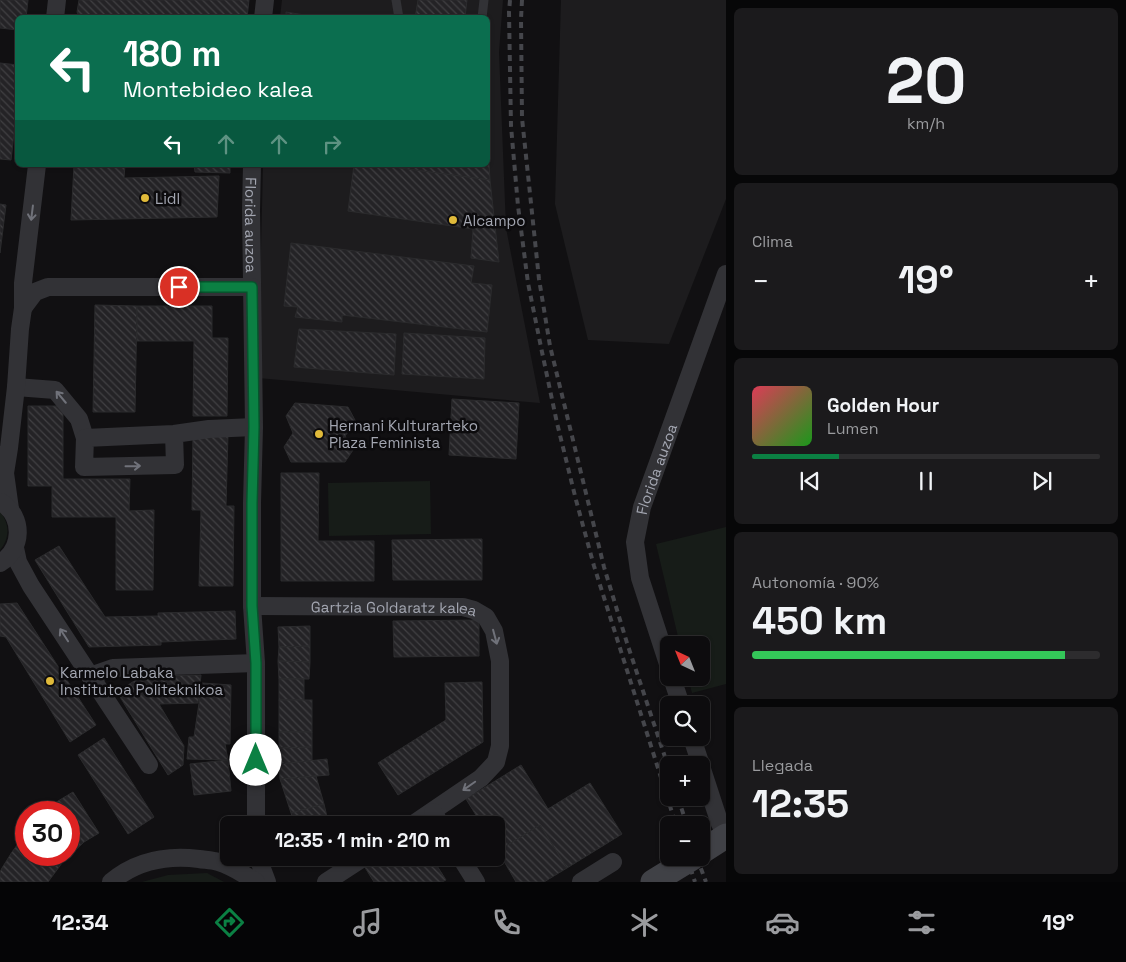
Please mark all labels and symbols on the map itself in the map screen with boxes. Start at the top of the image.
street label: Florida auzoa [241,177,261,273]
place label: Lidl [155,189,180,208]
marker: Lidl [139,192,151,204]
one-way arrow [27,205,37,221]
place label: Alcampo [463,211,526,230]
marker: Alcampo [447,214,459,226]
pin [158,266,200,308]
one-way arrow [55,391,66,404]
place label: Hernani Kulturarteko Plaza Feminista [329,416,478,452]
street label: Florida auzoa [631,420,681,516]
marker: Hernani Kulturarteko Plaza Feminista [313,428,325,440]
one-way arrow [125,461,141,470]
street label: Gartzia Goldaratz kalea [311,597,479,620]
one-way arrow [58,629,68,643]
one-way arrow [491,629,500,645]
north arrow [660,636,710,686]
place label: Karmelo Labaka Institutoa Politeknikoa [60,663,223,699]
marker: Karmelo Labaka Institutoa Politeknikoa [44,675,56,687]
position arrow [229,733,281,785]
one-way arrow [462,781,476,791]
speed limit sign: 30 [15,801,80,866]

